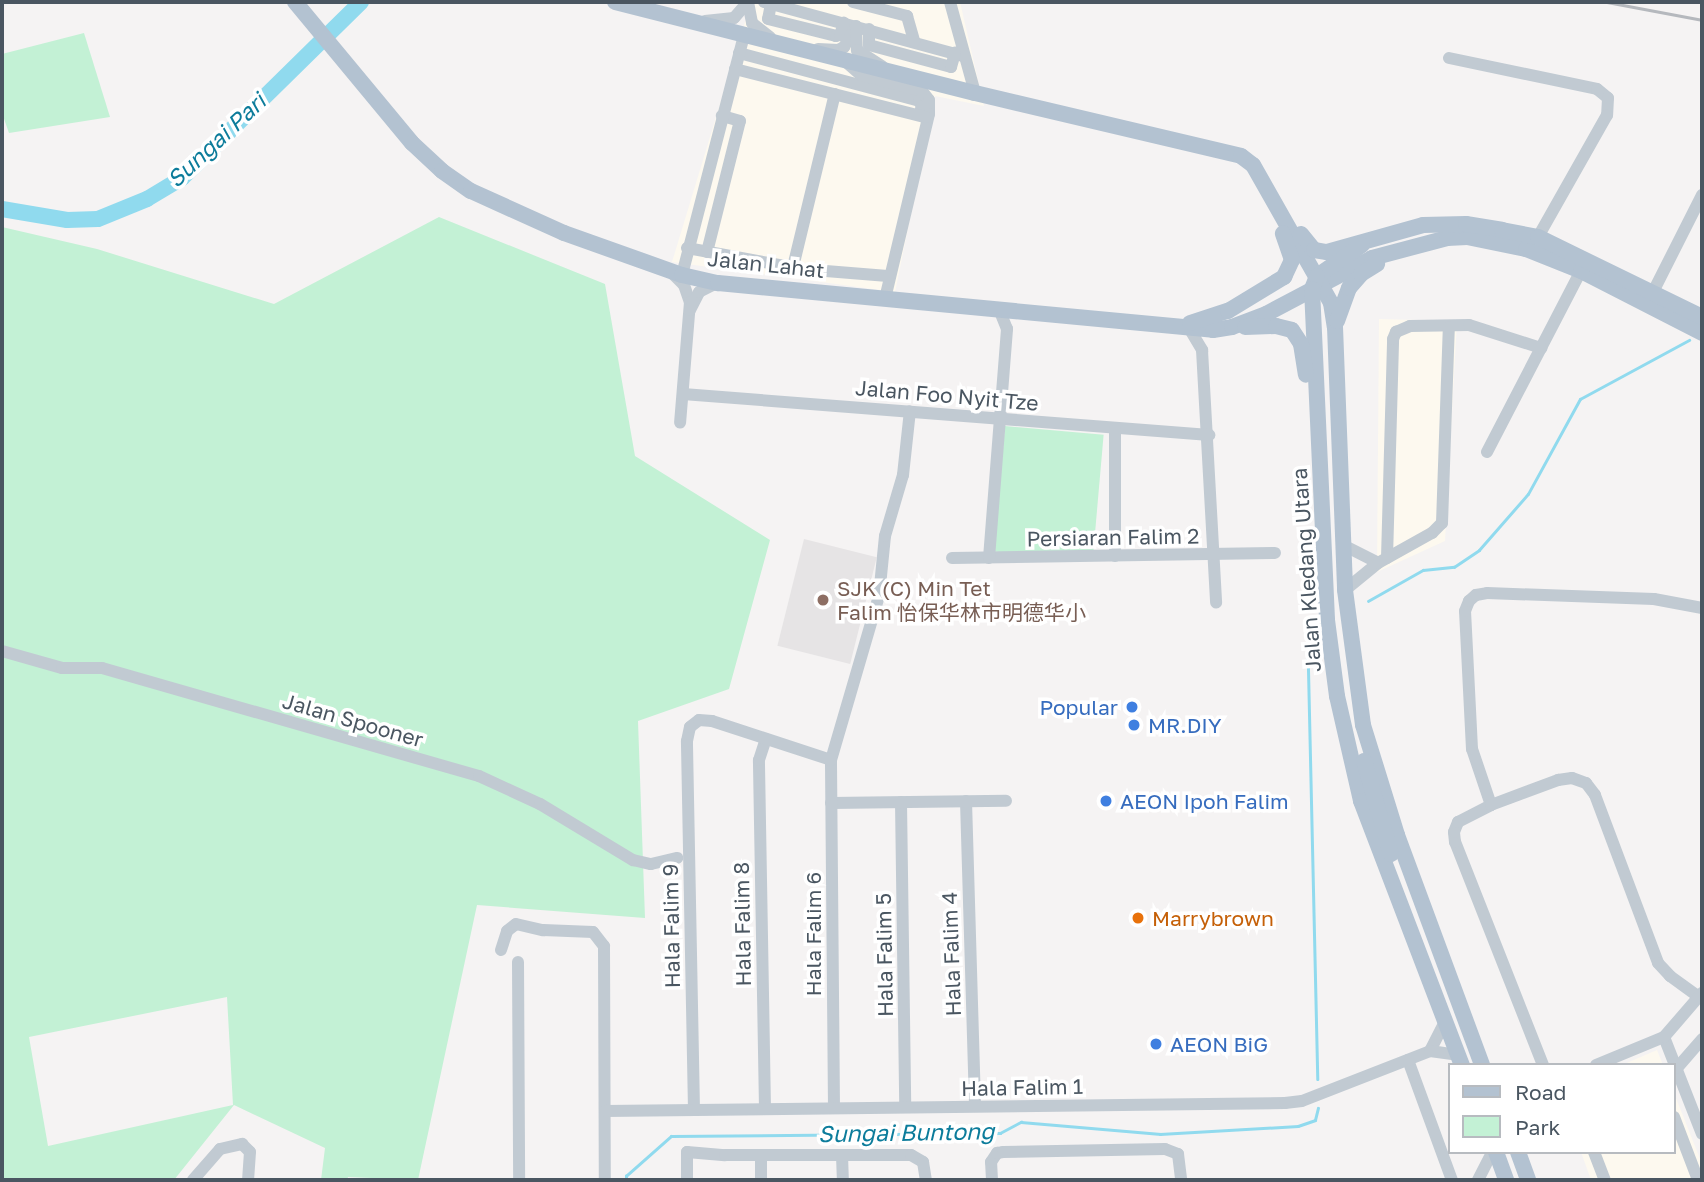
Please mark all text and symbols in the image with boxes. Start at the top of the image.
water label: Sungai Pari [161,87,271,193]
street label: Jalan Lahat [706,245,826,283]
street label: Jalan Foo Nyit Tze [854,374,1040,416]
street label: Jalan Kledang Utara [1286,467,1326,673]
street label: Persiaran Falim 2 [1026,523,1200,551]
place label: SJK (C) Min Tet Falim 怡保华林市明德华小 [837,575,1086,625]
marker: SJK (C) Min Tet Falim 怡保华林市明德华小 [815,592,831,608]
street label: Jalan Spooner [280,688,426,752]
place label: Popular [1039,694,1118,720]
marker: Popular [1124,699,1140,715]
place label: MR.DIY [1148,712,1221,738]
marker: MR.DIY [1126,717,1142,733]
place label: AEON Ipoh Falim [1120,788,1289,814]
marker: AEON Ipoh Falim [1098,793,1114,809]
street label: Hala Falim 8 [728,861,756,987]
street label: Hala Falim 9 [657,864,685,988]
street label: Hala Falim 6 [800,872,826,996]
street label: Hala Falim 4 [936,891,966,1017]
street label: Hala Falim 5 [870,893,898,1017]
place label: Marrybrown [1152,905,1274,931]
marker: Marrybrown [1130,910,1146,926]
place label: AEON BiG [1170,1031,1268,1057]
marker: AEON BiG [1148,1036,1164,1052]
legend [1448,1063,1676,1154]
street label: Hala Falim 1 [961,1073,1083,1101]
text: Road [1515,1079,1566,1105]
text: Park [1515,1114,1560,1140]
water label: Sungai Buntong [818,1117,994,1147]

